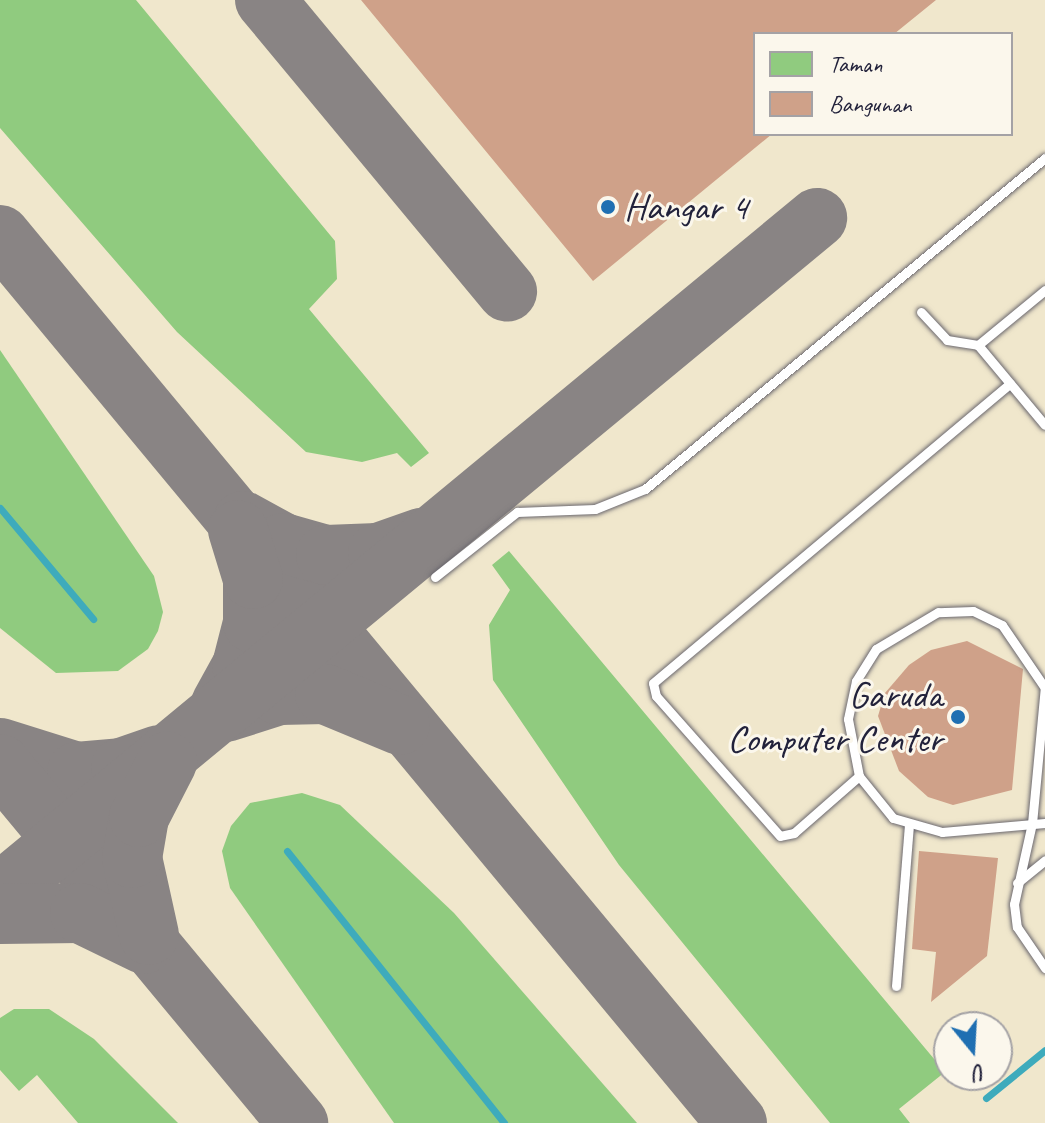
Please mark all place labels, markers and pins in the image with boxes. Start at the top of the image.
place label: Hangar 4 [624,184,748,230]
marker: Hangar 4 [599,198,617,216]
place label: Garuda Computer Center [727,672,942,762]
marker: Garuda Computer Center [949,708,967,726]

